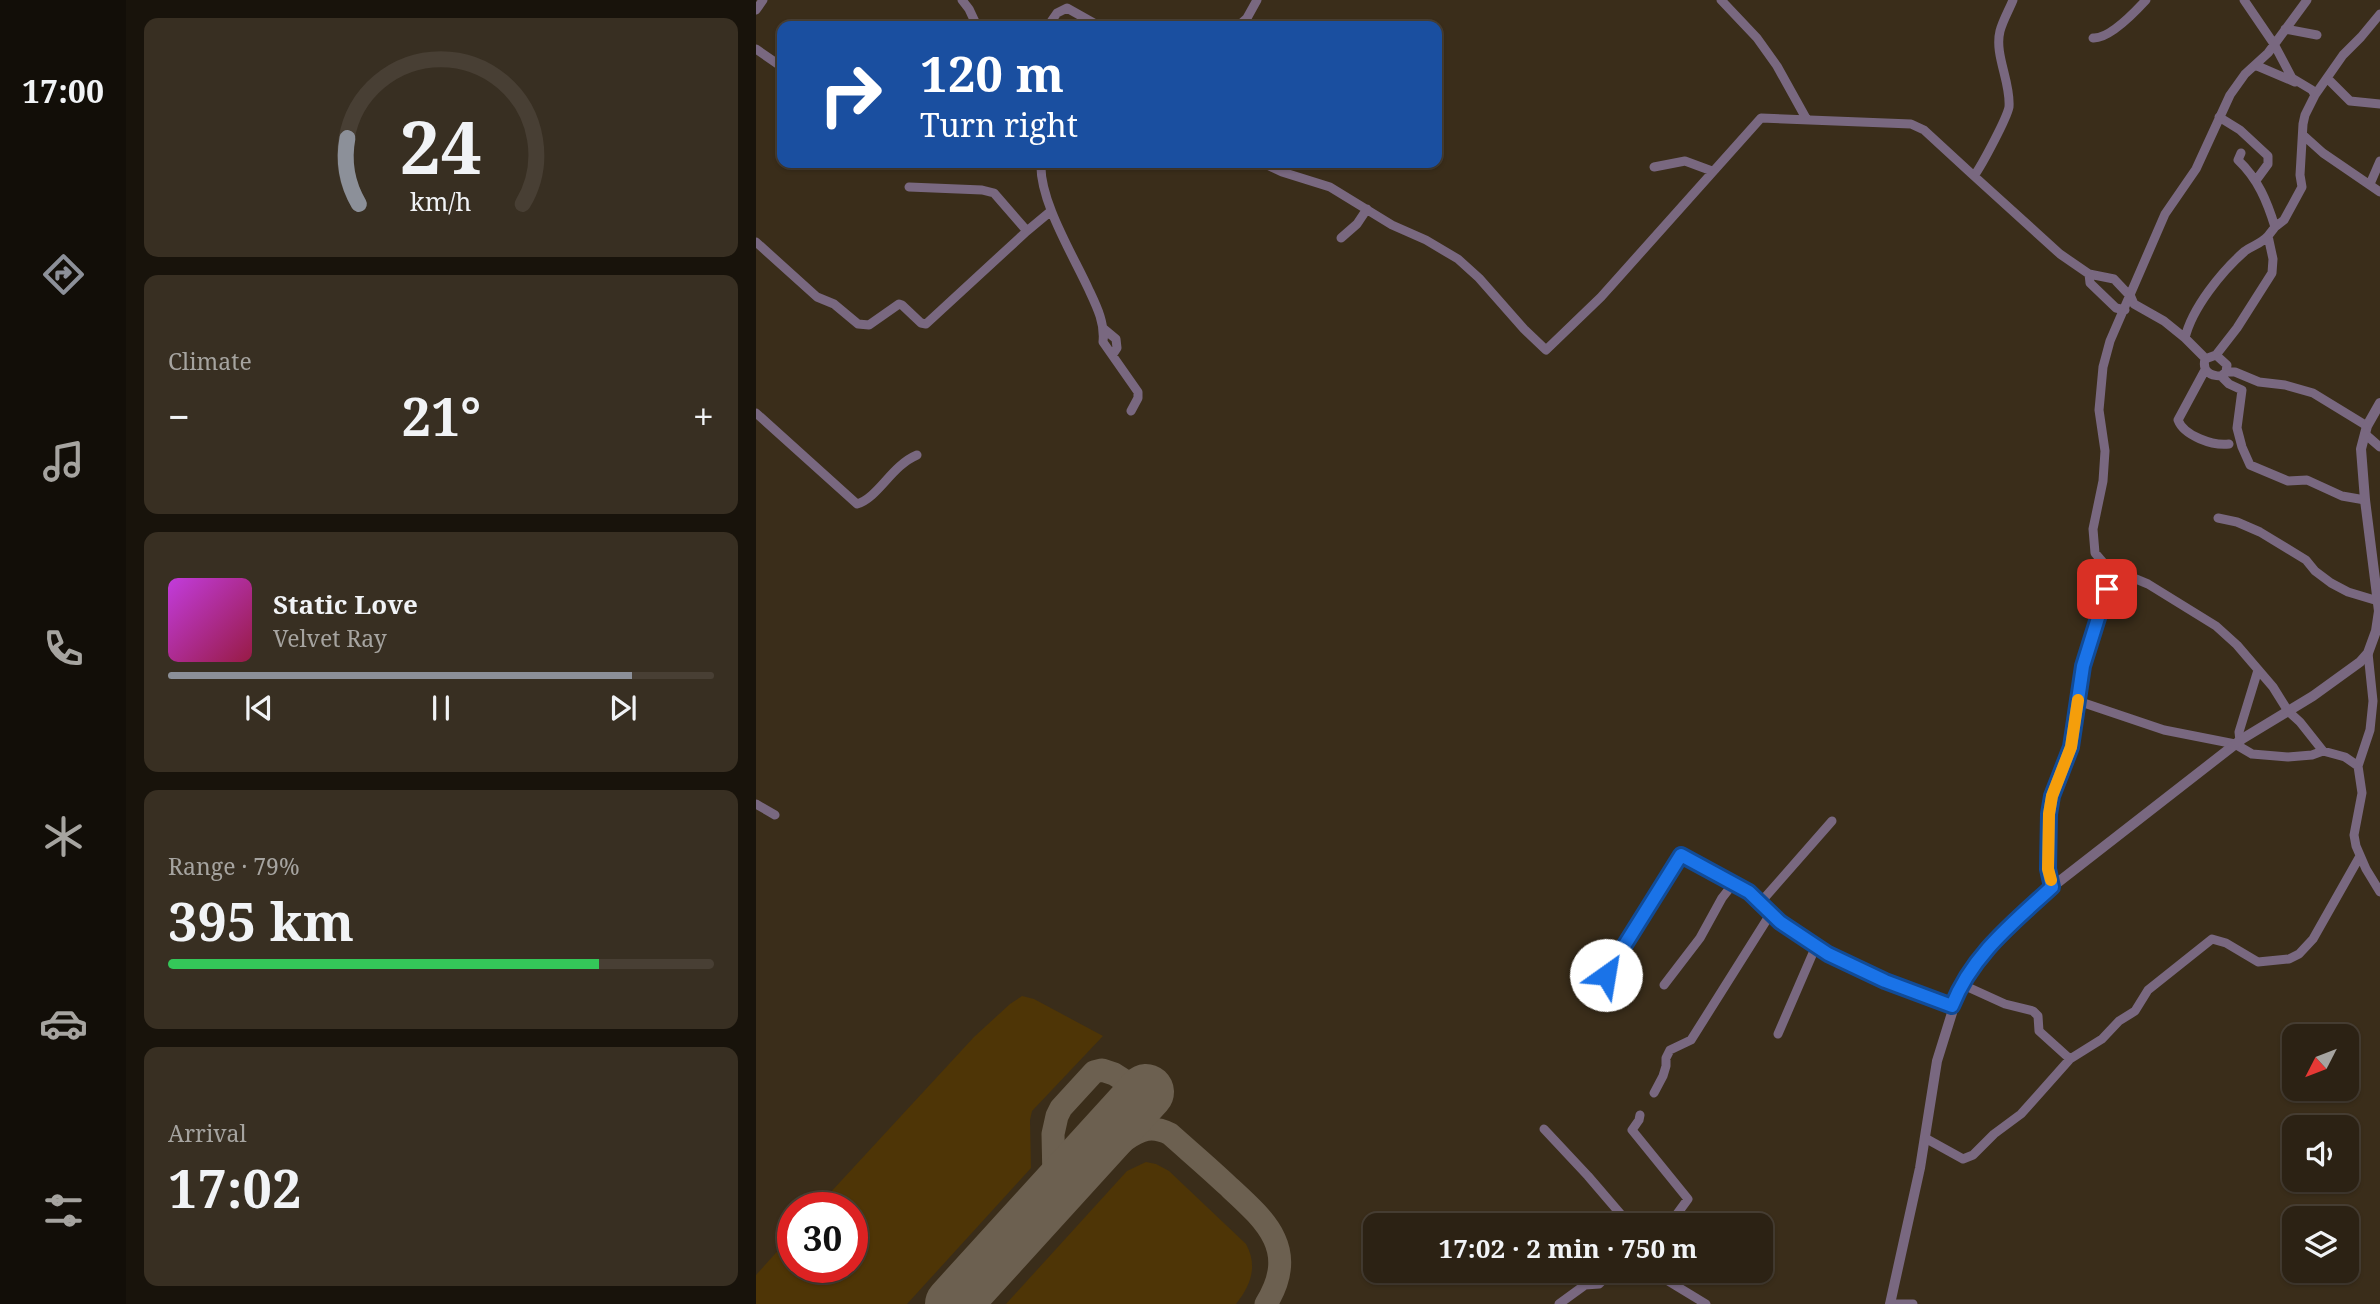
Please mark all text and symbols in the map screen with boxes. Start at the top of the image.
text: 120 m [920,40,1064,106]
icon: right [805,49,896,140]
text: 17:00 [22,69,104,112]
text: 24 [400,96,482,195]
text: Turn right [920,103,1078,146]
text: km/h [410,183,472,217]
icon: directions [39,250,88,299]
text: Climate [168,345,252,377]
text: 21° [402,380,481,451]
text: − [168,390,190,442]
text: + [693,390,714,442]
icon: music [39,437,88,486]
pin [2077,559,2137,619]
icon: arrive [2088,570,2126,608]
text: Static Love [273,586,418,622]
text: Velvet Ray [273,622,387,654]
icon: phone [39,624,88,673]
icon: previous [240,689,278,727]
icon: pause [422,689,460,727]
icon: next [604,689,642,727]
icon: climate [39,812,88,861]
text: Range · 79% [168,850,300,882]
text: 395 km [168,885,354,956]
position arrow [1569,938,1643,1012]
icon: car [39,999,88,1048]
north arrow [2282,1024,2359,1101]
map controls [2282,1024,2359,1283]
button: sound [2282,1115,2359,1192]
text: Arrival [168,1117,247,1149]
text: 17:02 [168,1152,301,1223]
icon: filters [39,1186,88,1235]
speed limit sign: 30 [777,1192,868,1283]
button: layers [2282,1206,2359,1283]
text: 17:02 · 2 min · 750 m [1438,1230,1698,1266]

